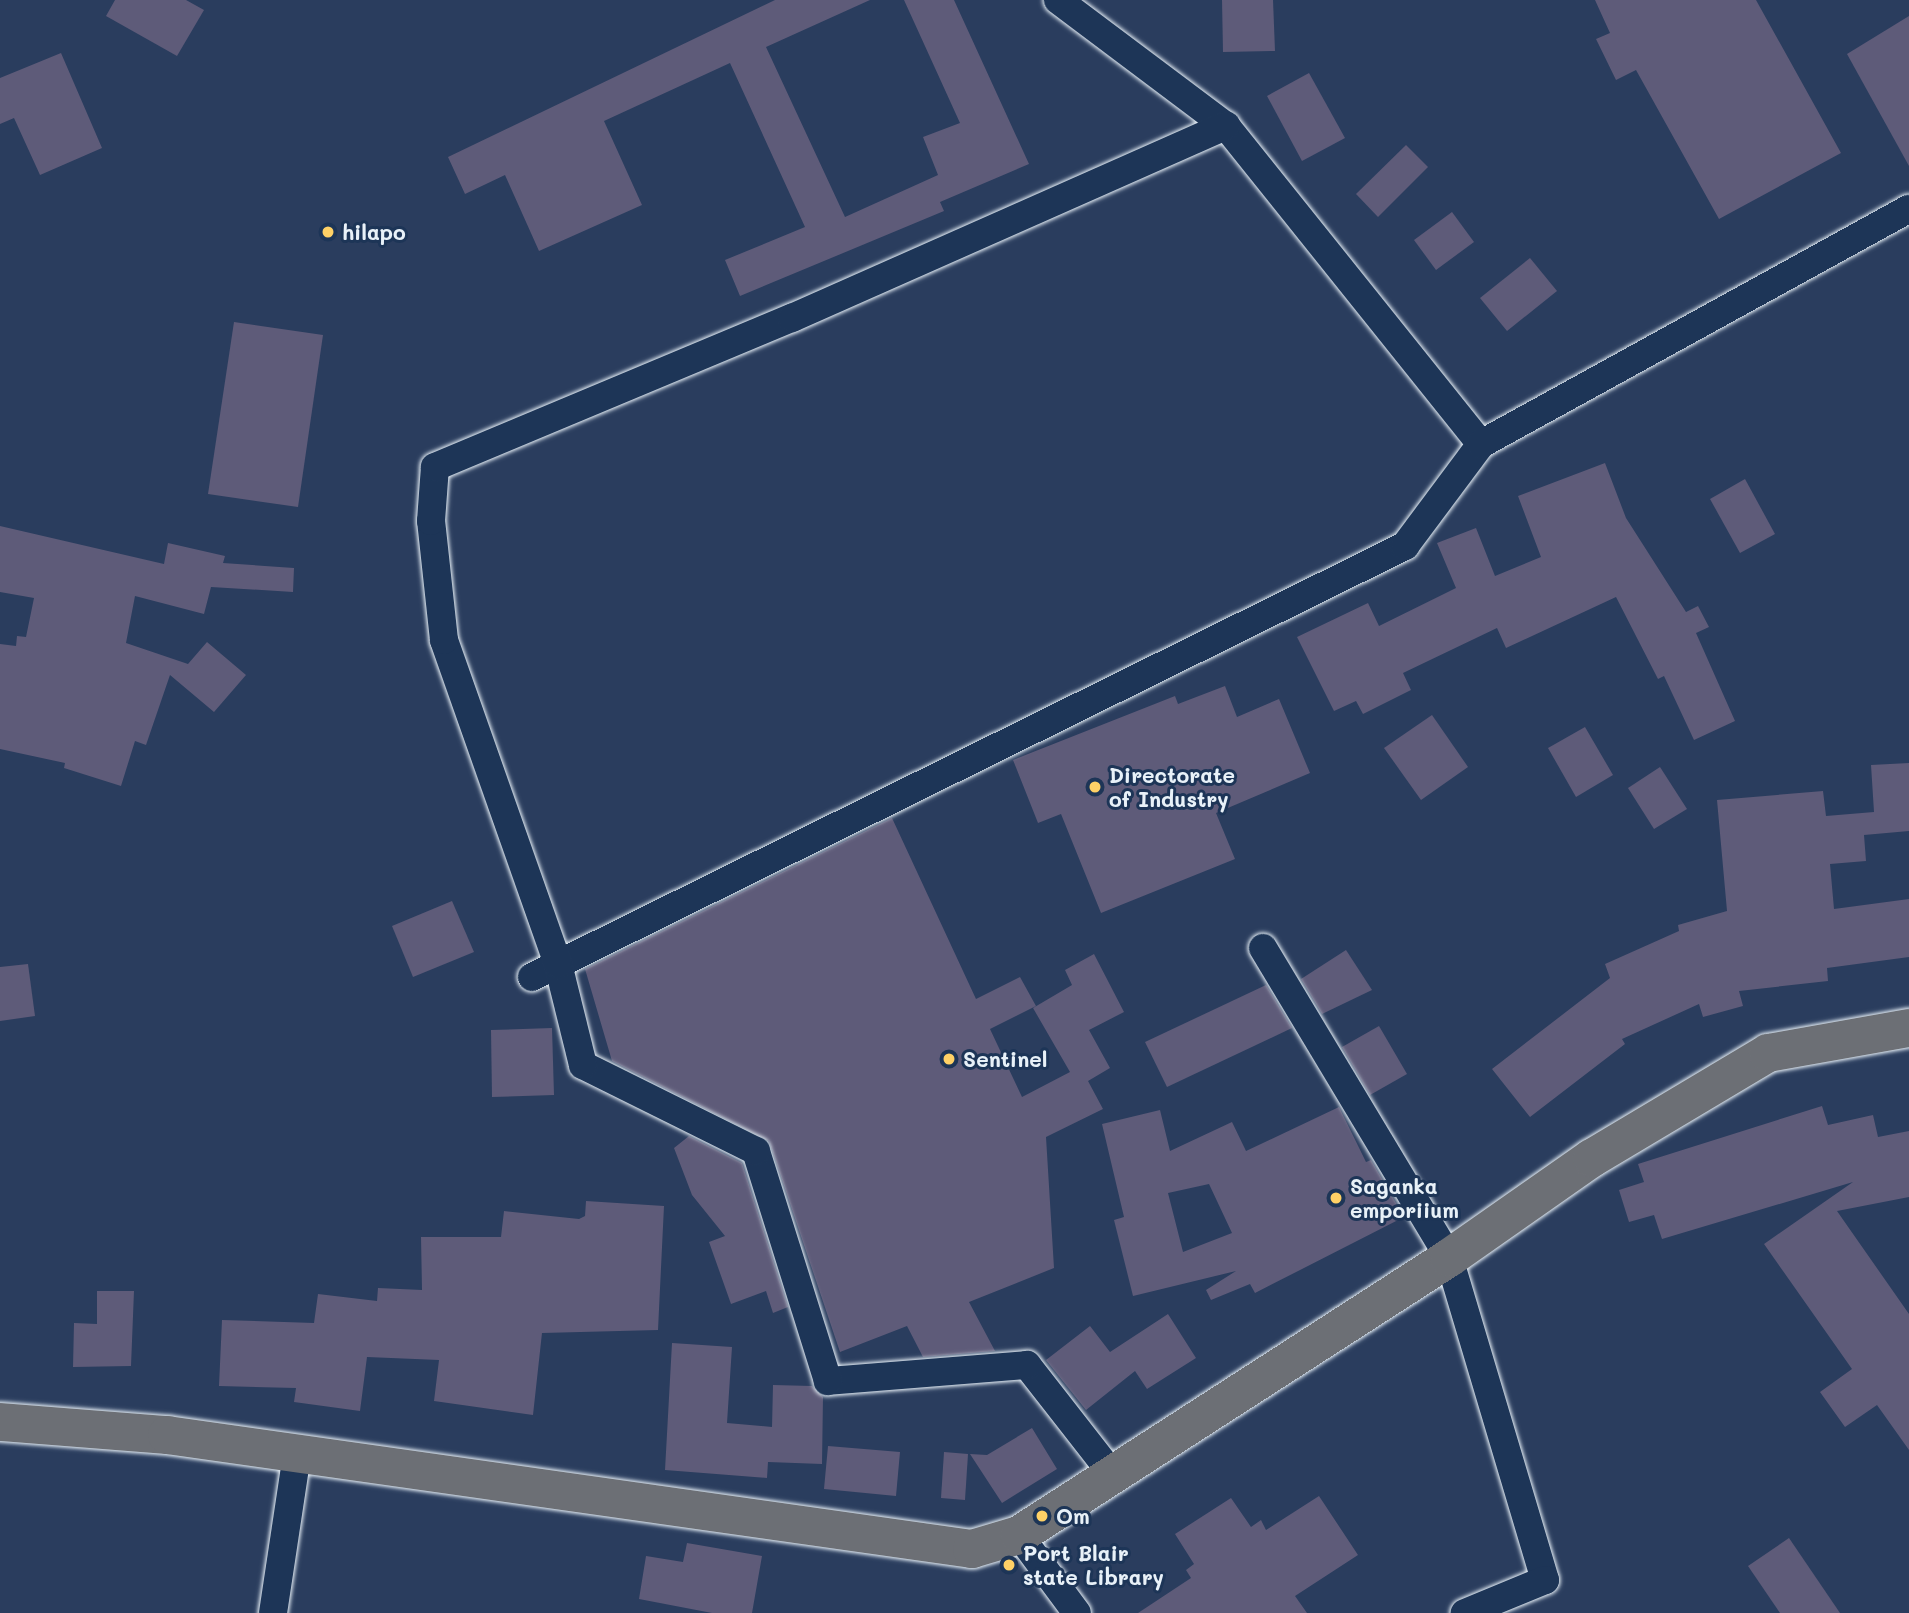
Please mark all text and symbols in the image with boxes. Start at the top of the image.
place label: hilapo [342,219,406,245]
marker: hilapo [320,224,336,240]
place label: Directorate of Industry [1109,762,1235,812]
marker: Directorate of Industry [1087,779,1103,795]
place label: Sentinel [963,1046,1047,1072]
marker: Sentinel [941,1051,957,1067]
place label: Saganka emporiium [1350,1173,1459,1223]
marker: Saganka emporiium [1328,1190,1344,1206]
place label: Om [1056,1503,1090,1529]
marker: Om [1034,1508,1050,1524]
place label: Port Blair state Library [1023,1540,1164,1590]
marker: Port Blair state Library [1001,1557,1017,1573]

